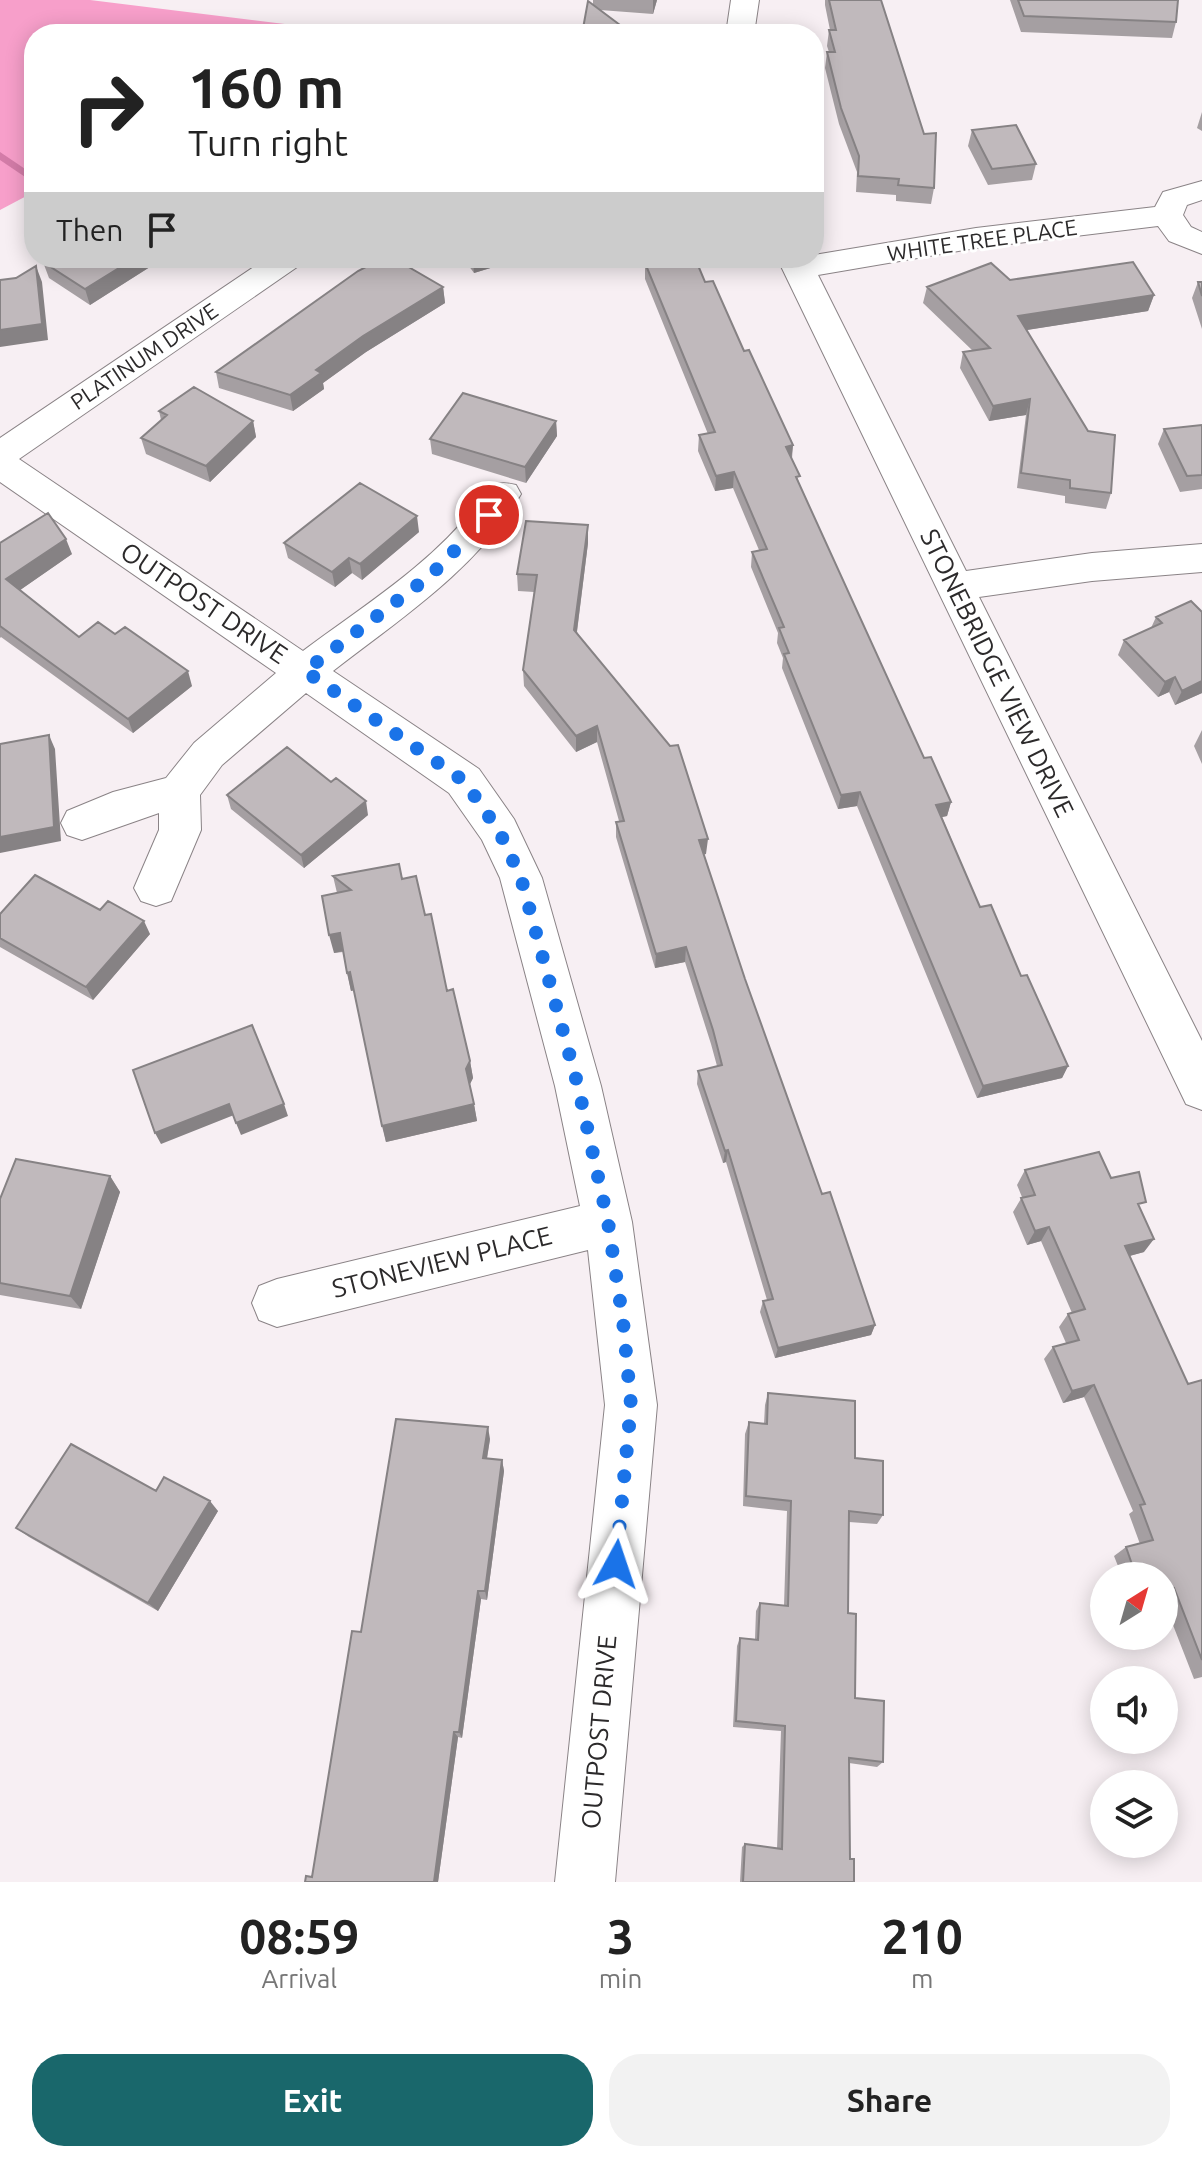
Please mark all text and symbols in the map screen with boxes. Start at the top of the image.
icon: right [56,56,160,160]
text: 160 m [188,56,344,119]
text: Turn right [188,122,348,163]
icon: arrive [140,208,184,252]
text: Then [56,213,124,247]
street label: WHITE TREE PLACE [885,214,1078,265]
street label: PLATINUM DRIVE [65,297,222,414]
pin [455,481,523,549]
icon: arrive [467,493,511,537]
street label: STONEBRIDGE VIEW DRIVE [915,524,1080,821]
street label: OUTPOST DRIVE [116,536,293,669]
street label: STONEVIEW PLACE [329,1220,555,1303]
position arrow [574,1522,658,1606]
north arrow [1090,1562,1178,1650]
map controls [1090,1562,1178,1858]
street label: OUTPOST DRIVE [576,1634,621,1830]
button: sound [1090,1666,1178,1754]
button: layers [1090,1770,1178,1858]
text: 08:59 [239,1909,359,1963]
text: 3 [607,1909,634,1963]
text: 210 [882,1909,963,1963]
text: Arrival [261,1964,337,1993]
text: min [599,1964,642,1993]
text: m [911,1964,933,1993]
button: Exit [32,2054,593,2146]
button: Share [609,2054,1170,2146]

